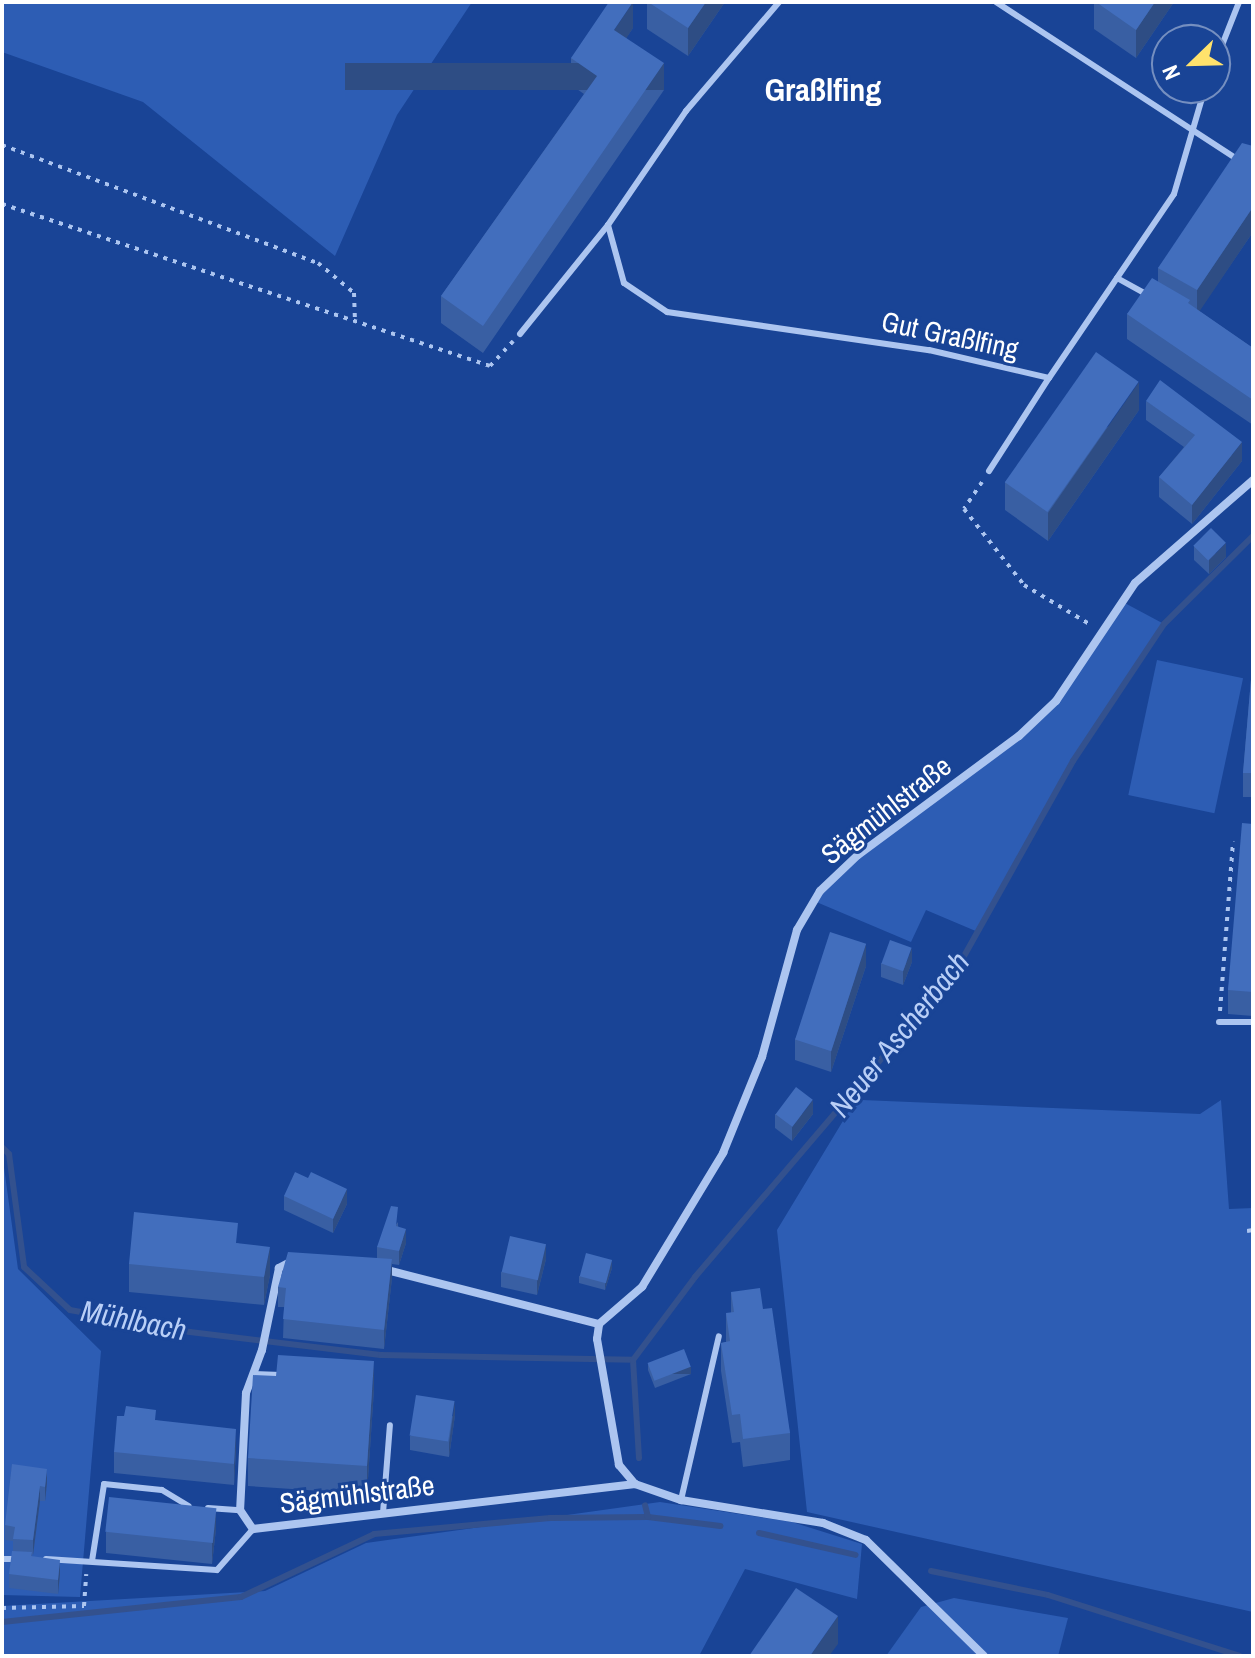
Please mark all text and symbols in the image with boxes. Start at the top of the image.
north arrow [1151,24,1231,104]
text: N [1154,61,1187,84]
district label: Graßlfing [765,71,881,109]
street label: Gut Graßlfing [878,304,1022,366]
street label: Sägmühlstraße [814,749,958,871]
water label: Neuer Ascherbach [821,944,977,1124]
water label: Mühlbach [78,1292,190,1348]
street label: Sägmühlstraße [278,1468,436,1520]

